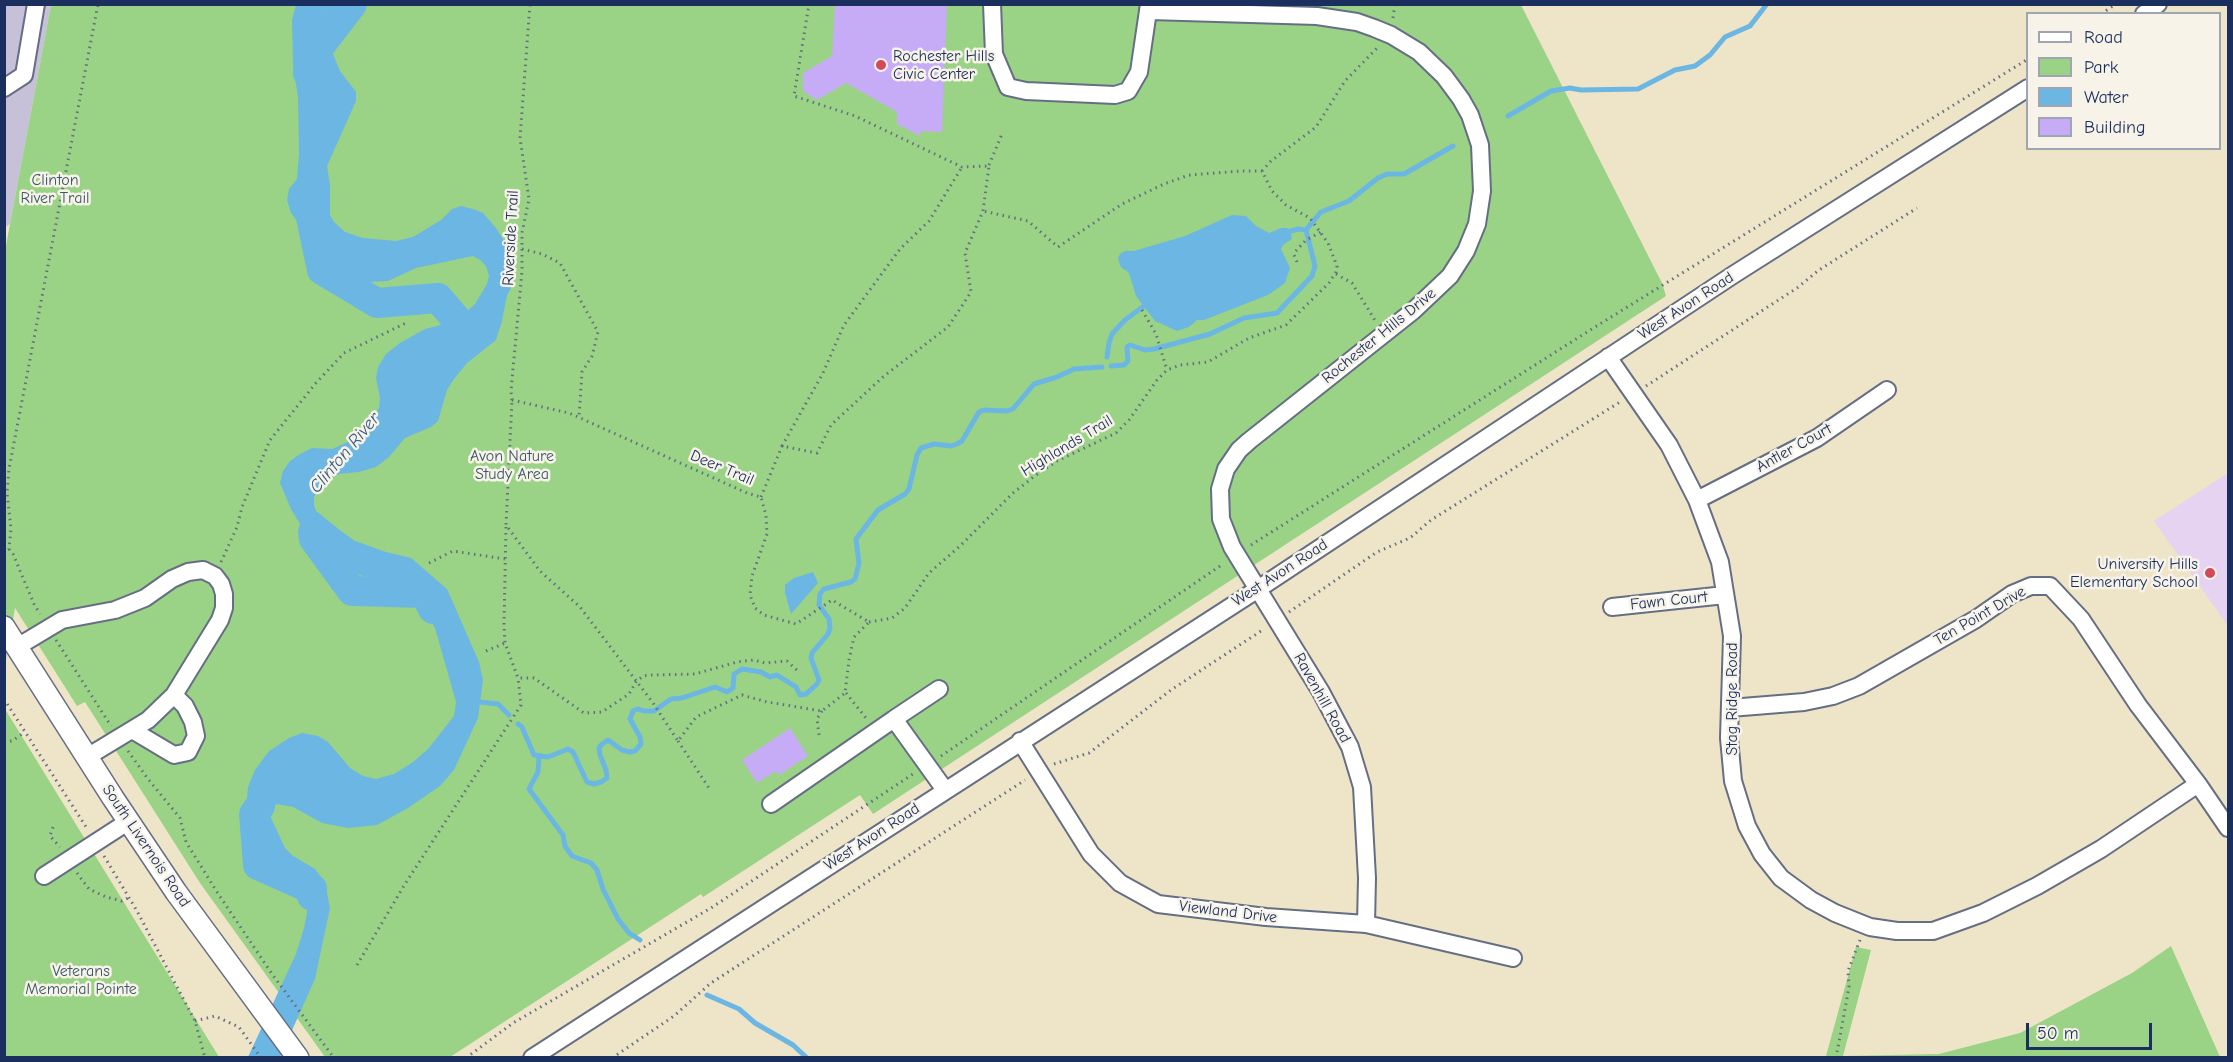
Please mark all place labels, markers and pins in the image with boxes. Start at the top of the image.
place label: Rochester Hills Civic Center [893,46,994,84]
marker: Rochester Hills Civic Center [874,58,888,72]
place label: University Hills Elementary School [2070,554,2198,592]
marker: University Hills Elementary School [2203,566,2217,580]

